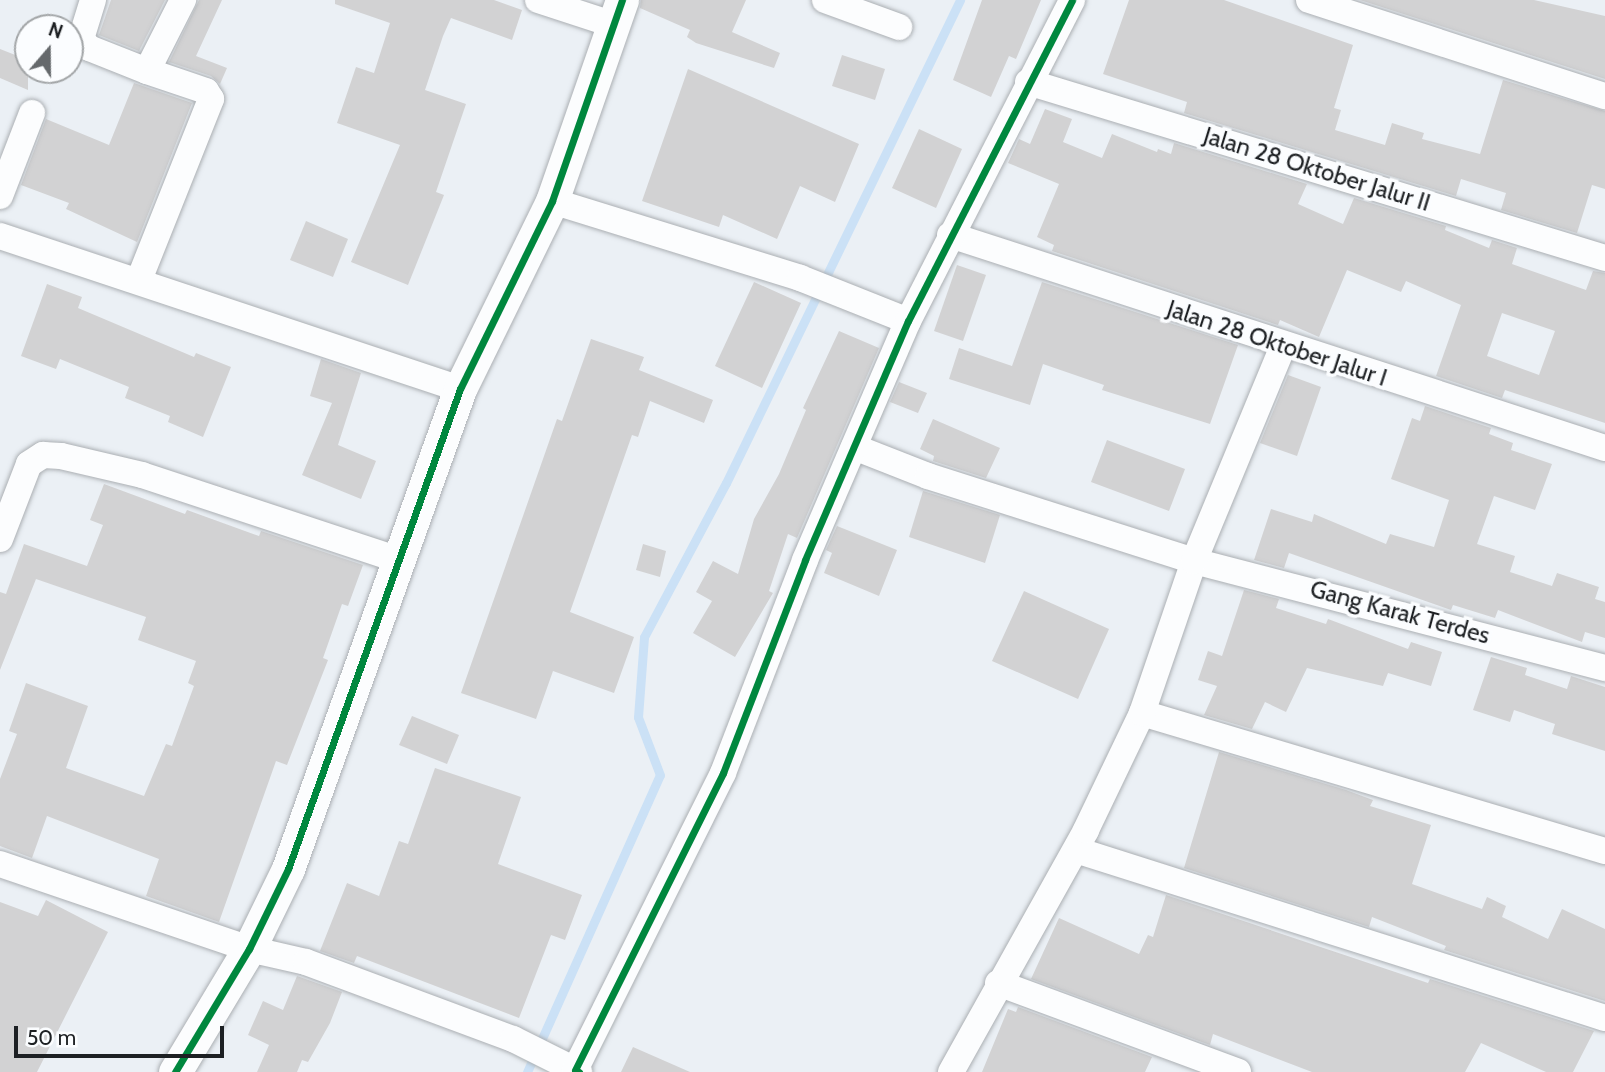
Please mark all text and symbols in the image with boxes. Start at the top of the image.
north arrow [14,14,84,84]
text: N [45,18,66,44]
street label: Jalan 28 Oktober Jalur II [1200,121,1434,217]
street label: Jalan 28 Oktober Jalur I [1163,294,1391,392]
street label: Gang Karak Terdes [1307,574,1493,650]
scale bar [18,1012,228,1056]
text: 50 m [27,1025,76,1050]

